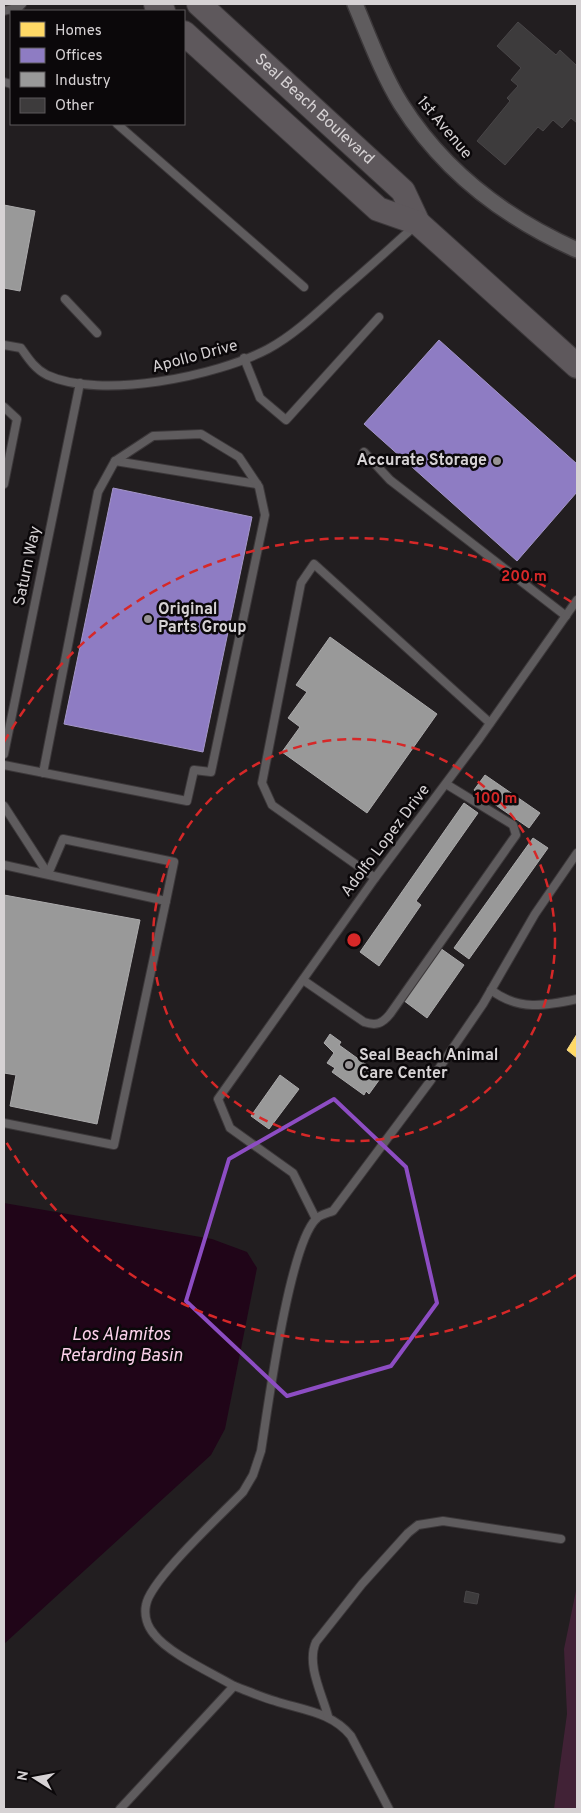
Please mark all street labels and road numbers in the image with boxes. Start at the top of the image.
street label: Seal Beach Boulevard [250,50,378,169]
street label: 1st Avenue [412,93,476,163]
street label: Apollo Drive [150,336,240,378]
street label: Saturn Way [10,524,46,608]
street label: Adolfo Lopez Drive [337,781,435,901]

